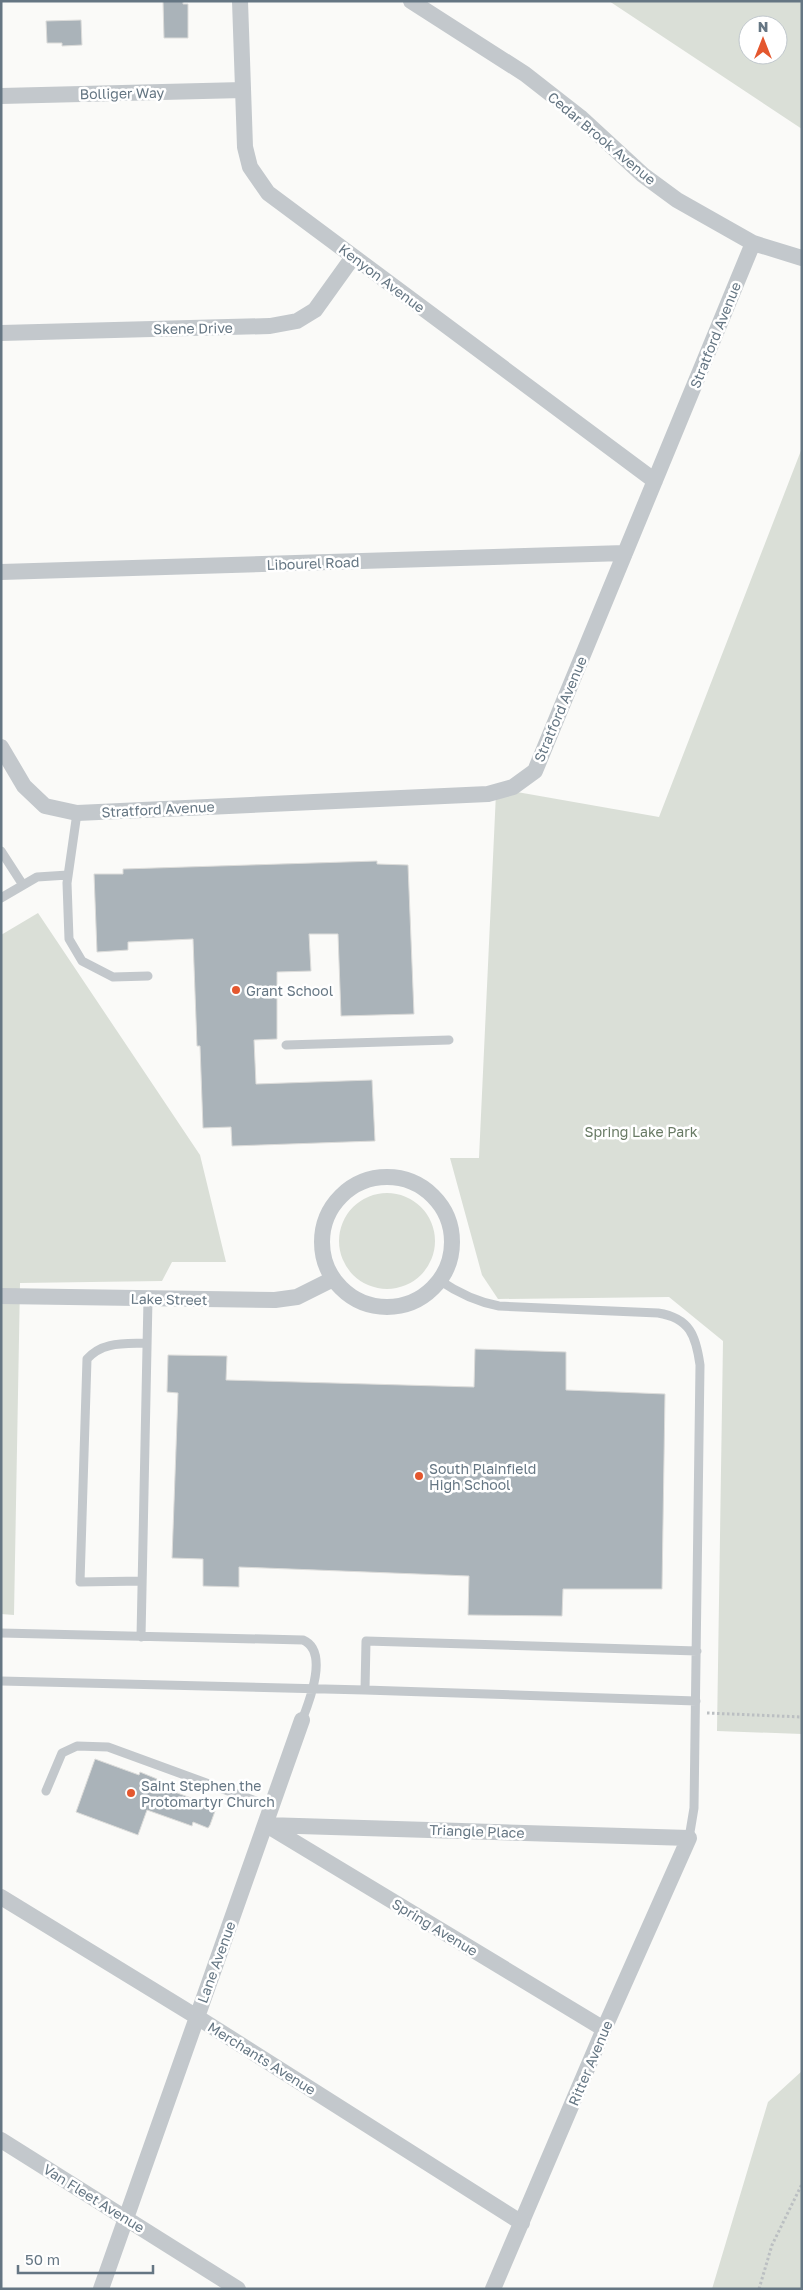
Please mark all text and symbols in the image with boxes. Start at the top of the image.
north arrow [738,15,788,65]
text: N [758,18,768,35]
street label: Bolliger Way [80,84,165,102]
street label: Cedar Brook Avenue [545,88,659,188]
street label: Kenyon Avenue [336,240,428,316]
street label: Stratford Avenue [686,279,744,391]
street label: Skene Drive [153,319,233,337]
street label: Libourel Road [266,553,360,573]
street label: Stratford Avenue [530,654,590,764]
street label: Stratford Avenue [101,798,215,820]
place label: Grant School [246,982,333,999]
marker: Grant School [230,984,242,996]
park label: Spring Lake Park [584,1123,698,1140]
street label: Lake Street [130,1290,208,1308]
place label: South Plainfield High School [429,1460,536,1493]
marker: South Plainfield High School [413,1470,425,1482]
place label: Saint Stephen the Protomartyr Church [141,1777,275,1810]
marker: Saint Stephen the Protomartyr Church [125,1787,137,1799]
street label: Triangle Place [429,1821,525,1841]
street label: Spring Avenue [389,1895,481,1959]
street label: Lane Avenue [193,1919,239,2005]
street label: Merchants Avenue [205,2018,319,2098]
street label: Ritter Avenue [564,2018,616,2108]
street label: Van Fleet Avenue [40,2160,148,2236]
scale bar [18,2242,152,2274]
text: 50 m [25,2250,60,2268]

